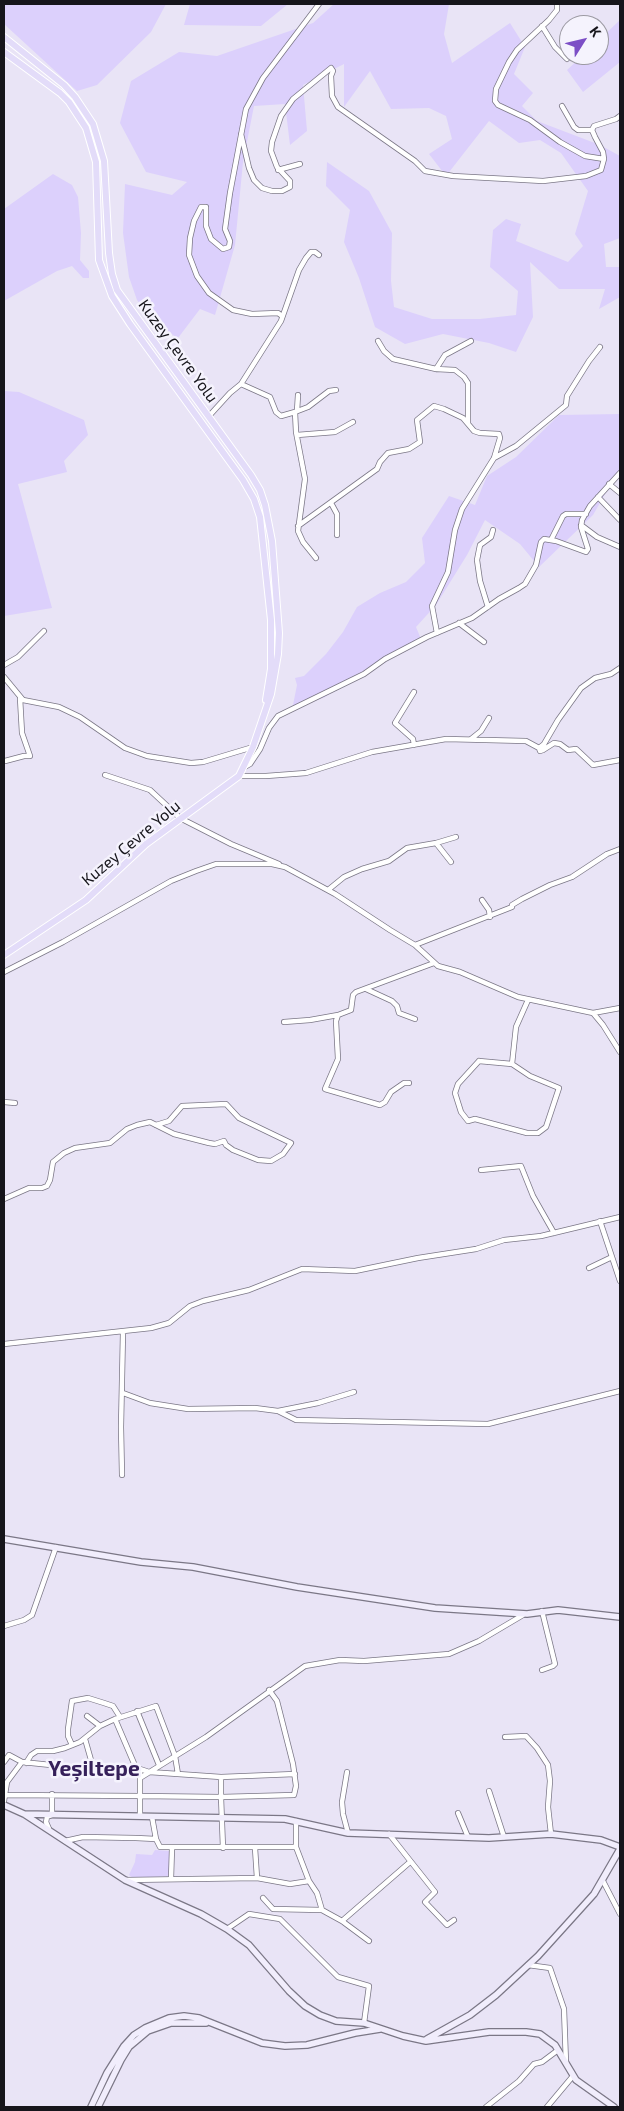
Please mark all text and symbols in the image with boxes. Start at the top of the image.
north arrow [559,15,609,65]
text: K [586,23,605,40]
street label: Kuzey Çevre Yolu [134,296,222,406]
street label: Kuzey Çevre Yolu [78,796,184,890]
district label: Yeşiltepe [48,1756,140,1782]

